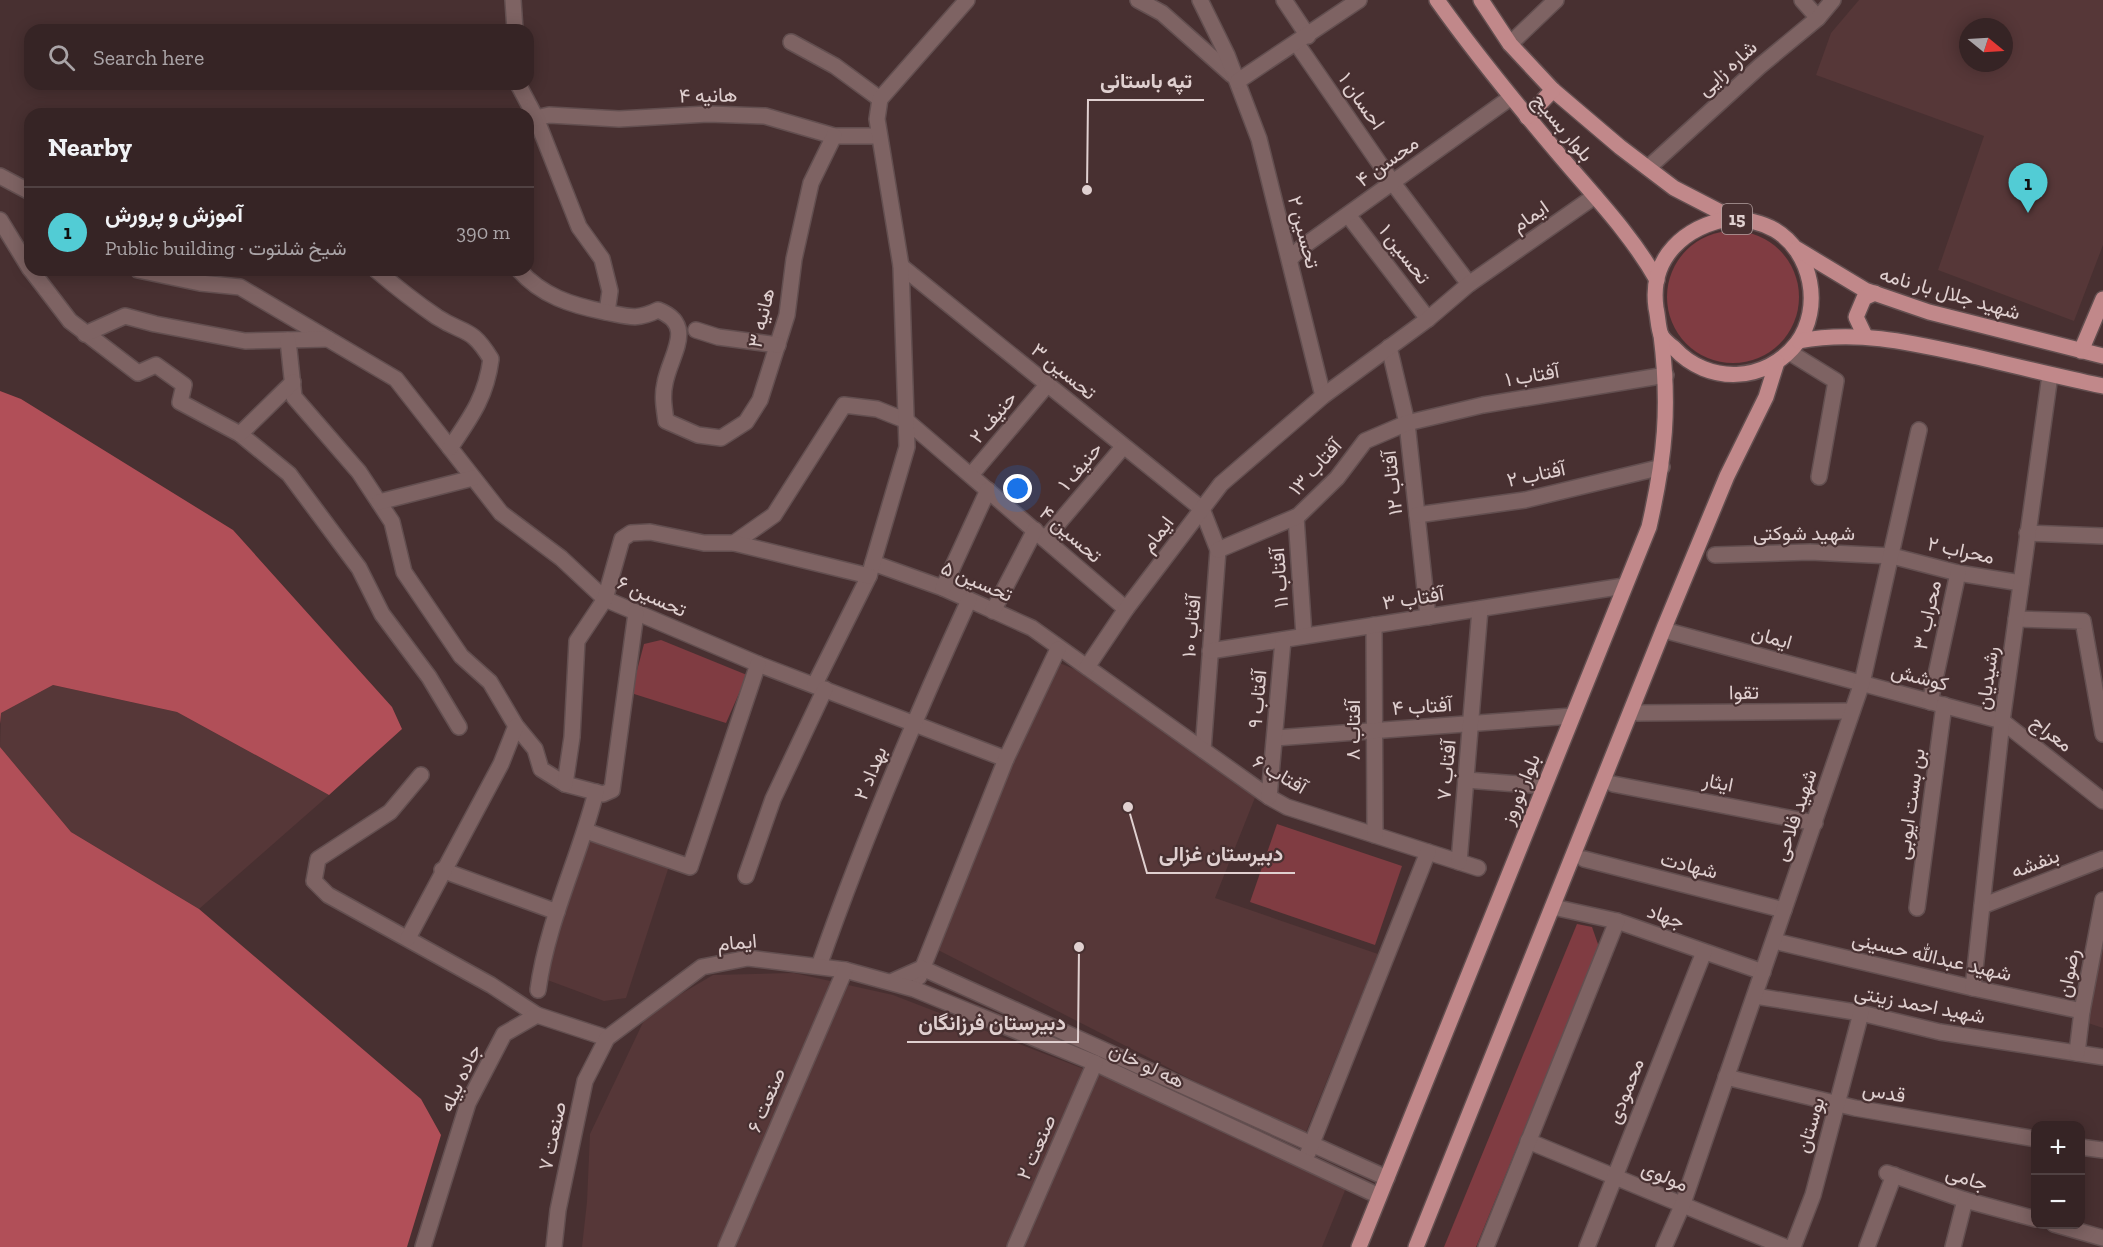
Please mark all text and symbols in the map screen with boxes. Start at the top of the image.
north arrow [1959,18,2013,72]
search box [24,24,534,90]
street label: شاره زایی [1692,35,1763,102]
icon: search [45,41,78,74]
text: Search here [93,44,204,71]
callout: تپه باستانی [1088,61,1204,100]
text: تپه باستانی [1100,68,1192,95]
street label: احسان ۱ [1334,68,1390,134]
street label: هانیه ۴ [679,82,737,108]
street label: بلوار بسیج [1526,88,1599,167]
street label: محسن ۴ [1351,130,1423,192]
text: Nearby [48,131,132,163]
pin: 1 [2008,164,2048,213]
street label: تحسین ۲ [1283,193,1325,271]
street label: ایمام [1507,195,1554,238]
text: آموزش و پرورش [105,201,243,228]
road number: 15 [1722,204,1752,234]
street label: تحسین ۱ [1374,219,1436,289]
text: 1 [63,220,72,244]
text: 390 m [456,220,510,244]
text: Public building · شیخ شلتوت [105,236,346,260]
street label: شهید جلال بار نامه [1877,261,2023,326]
street label: هانیه ۳ [743,286,779,350]
street label: تحسین ۳ [1027,338,1101,404]
street label: آفتاب ۱ [1503,358,1562,392]
street label: حنیف ۲ [964,386,1022,448]
street label: آفتاب ۱۳ [1283,433,1347,500]
street label: حنیف ۱ [1053,437,1107,495]
street label: آفتاب ۱۲ [1377,448,1407,517]
street label: آفتاب ۲ [1505,456,1569,492]
your location [1003,474,1032,503]
street label: تحسین ۴ [1035,500,1107,568]
street label: ایمام [1136,511,1179,558]
street label: شهید شوکتی [1753,521,1855,546]
street label: محراب ۲ [1925,531,1997,570]
street label: آفتاب ۱۱ [1265,546,1293,609]
street label: تحسین ۵ [938,555,1016,607]
street label: تحسین ۶ [614,570,690,622]
street label: محراب ۳ [1908,578,1947,652]
street label: آفتاب ۳ [1381,581,1447,615]
street label: آفتاب ۱۰ [1176,592,1206,658]
street label: ایمان [1749,620,1795,654]
street label: رشیدیان [1971,645,2004,711]
street label: کوشش [1888,658,1951,697]
street label: آفتاب ۹ [1243,668,1272,729]
street label: تقوا [1729,680,1759,705]
street label: آفتاب ۴ [1391,692,1454,720]
street label: آفتاب ۸ [1341,698,1365,760]
street label: معراج [2025,709,2078,758]
street label: آفتاب ۷ [1431,737,1461,801]
street label: بهداد ۲ [848,743,892,804]
street label: بن بست ایوبی [1890,747,1931,861]
street label: آفتاب ۶ [1249,749,1312,800]
street label: بلوار نوروز [1495,750,1546,829]
street label: شهید فلاحی [1768,766,1823,864]
street label: ایثار [1700,767,1735,798]
callout: دبیرستان غزالی [1147,834,1295,873]
text: دبیرستان غزالی [1159,841,1283,867]
street label: بنفشه [2007,843,2063,883]
street label: شهادت [1658,846,1720,885]
street label: جهاد [1644,898,1688,935]
street label: شهید عبدالله حسینی [1850,926,2014,987]
street label: ایمام [716,928,758,957]
street label: رضوان [2052,947,2085,1000]
street label: شهید احمد زینتی [1852,980,1987,1029]
callout: دبیرستان فرزانگان [907,1003,1078,1042]
text: دبیرستان فرزانگان [918,1010,1066,1036]
street label: هه لو خان [1105,1037,1188,1094]
street label: جاده بیله [434,1040,486,1116]
street label: محمودی [1601,1055,1650,1128]
street label: صنعت ۶ [742,1064,790,1136]
street label: قدس [1861,1076,1907,1108]
street label: بوستان [1791,1094,1830,1156]
street label: صنعت ۷ [533,1099,571,1173]
street label: صنعت ۲ [1011,1111,1061,1183]
map controls [2031,1121,2085,1229]
button: + [2031,1121,2085,1175]
street label: مولوی [1638,1156,1692,1197]
street label: جامی [1943,1160,1991,1196]
button: − [2031,1175,2085,1229]

